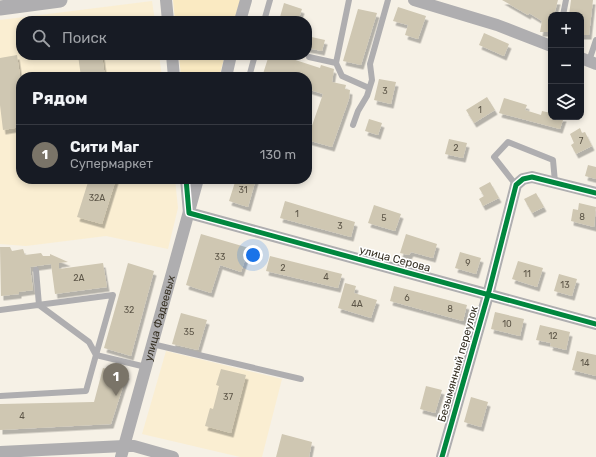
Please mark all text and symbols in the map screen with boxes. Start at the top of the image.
map controls [548,12,584,120]
button: + [548,12,584,48]
search box [16,16,312,60]
icon: search [30,27,52,49]
text: Поиск [62,29,107,47]
button: − [548,48,584,84]
button: layers [548,84,584,120]
house number: 3 [382,86,388,96]
text: Рядом [32,88,88,108]
house number: 1 [478,105,482,115]
house number: 7 [579,136,584,146]
text: Сити Маг [70,138,139,156]
house number: 2 [453,143,459,153]
text: 1 [42,147,48,162]
text: 130 m [260,147,296,162]
text: Супермаркет [70,156,153,171]
house number: 31 [238,185,248,195]
house number: 32А [89,193,105,203]
house number: 1 [295,209,299,219]
house number: 8 [579,212,585,222]
house number: 5 [381,213,387,223]
house number: 3 [337,221,343,231]
street label: улица Серова [358,243,432,275]
your location [243,245,263,265]
house number: 33 [215,252,225,262]
house number: 9 [465,258,471,268]
house number: 2 [280,263,286,273]
house number: 11 [523,269,531,279]
house number: 4 [323,272,329,282]
house number: 2А [73,273,85,283]
street label: улица Фадеевых [141,274,178,363]
house number: 13 [560,280,570,290]
house number: 6 [404,293,410,303]
house number: 4А [351,299,363,309]
street label: Безымянный переулок [435,304,481,424]
house number: 8 [447,304,453,314]
house number: 32 [124,305,134,315]
house number: 10 [502,319,512,329]
house number: 35 [184,327,194,337]
house number: 12 [548,331,558,341]
house number: 14 [580,358,590,368]
pin: 1 [103,363,129,396]
house number: 37 [223,392,233,402]
house number: 4 [19,411,25,421]

